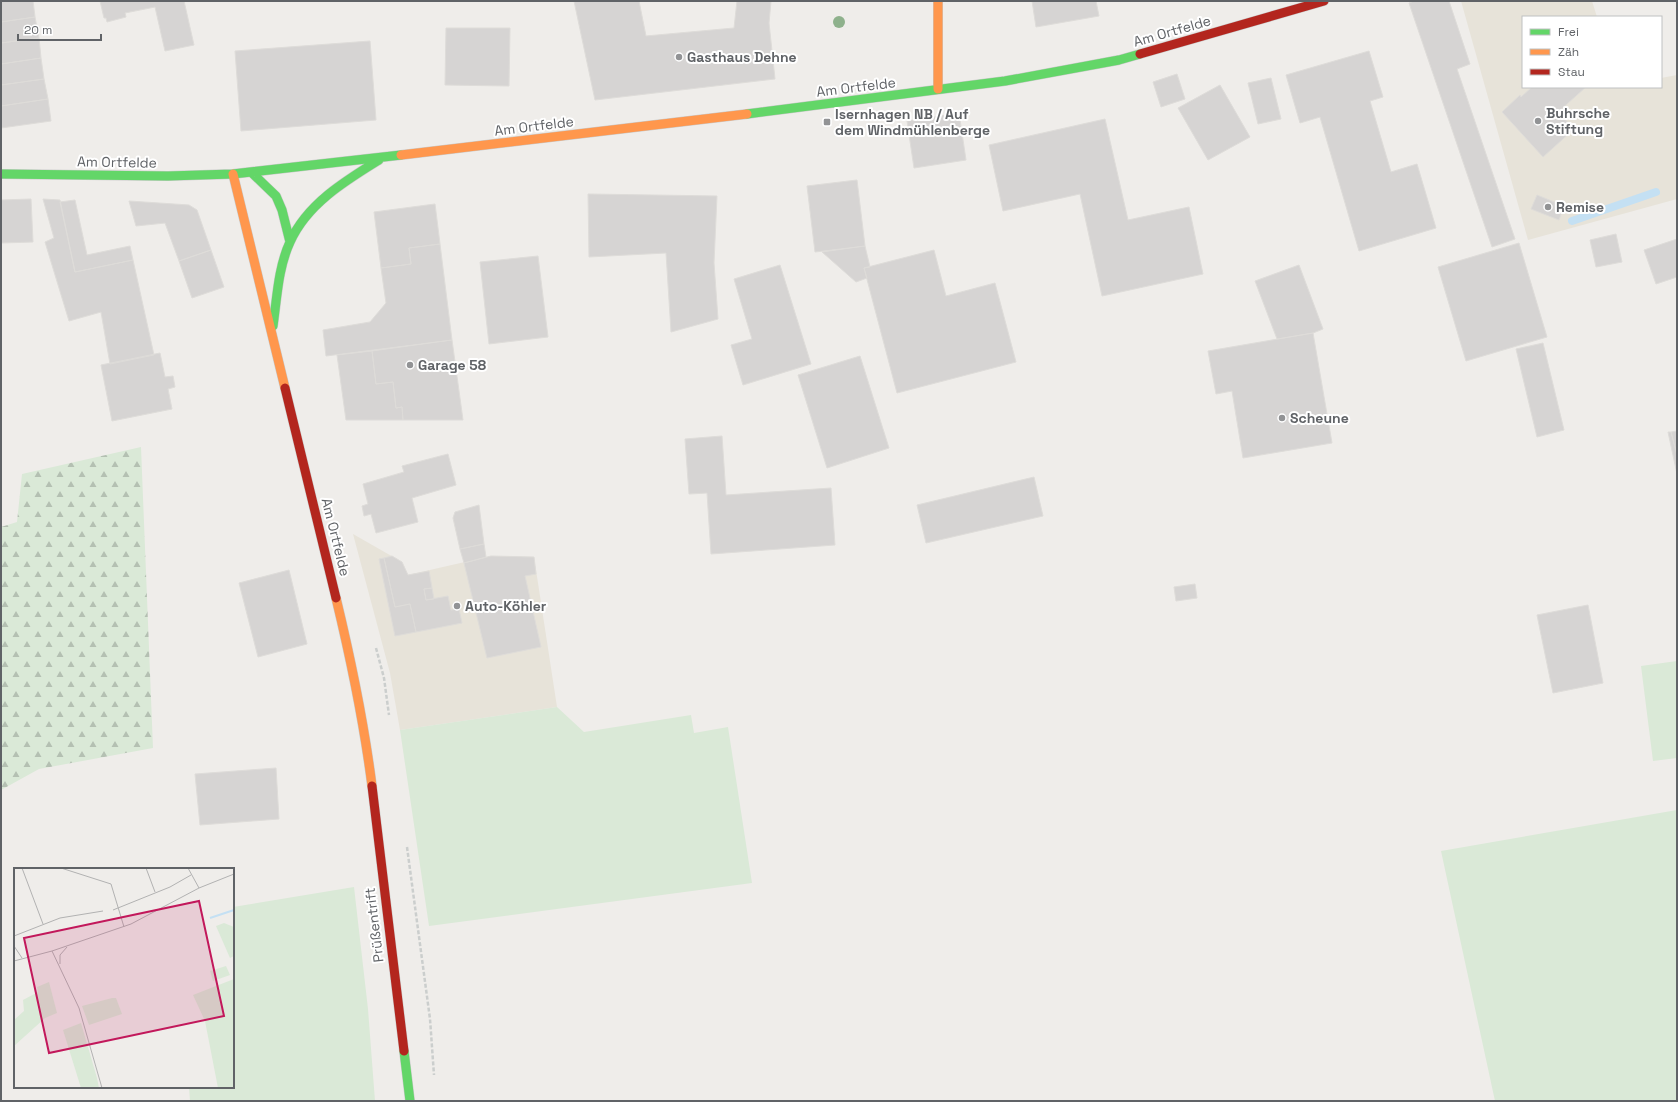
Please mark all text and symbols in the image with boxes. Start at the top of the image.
street label: Am Ortfelde [1131,11,1213,51]
scale bar [18,16,101,42]
legend [1522,16,1662,88]
text: 20 m [24,22,52,38]
text: Frei [1558,24,1579,40]
text: Zäh [1558,44,1579,60]
place label: Gasthaus Dehne [687,48,797,66]
marker: Gasthaus Dehne [674,52,684,62]
text: Stau [1558,64,1585,80]
street label: Am Ortfelde [815,73,897,101]
place label: Buhrsche Stiftung [1546,104,1610,138]
place label: Isernhagen NB / Auf dem Windmühlenberge [835,105,990,139]
street label: Am Ortfelde [493,112,575,140]
marker: Buhrsche Stiftung [1533,116,1543,126]
marker: Isernhagen NB / Auf dem Windmühlenberge [822,117,832,127]
street label: Am Ortfelde [77,152,157,172]
place label: Remise [1556,198,1604,216]
marker: Remise [1543,202,1553,212]
place label: Garage 58 [418,356,487,374]
marker: Garage 58 [405,360,415,370]
place label: Scheune [1290,409,1349,427]
marker: Scheune [1277,413,1287,423]
street label: Am Ortfelde [318,496,354,578]
place label: Auto-Köhler [465,597,547,615]
marker: Auto-Köhler [452,601,462,611]
inset map [14,868,234,1088]
street label: Prüßentrift [360,887,388,963]

